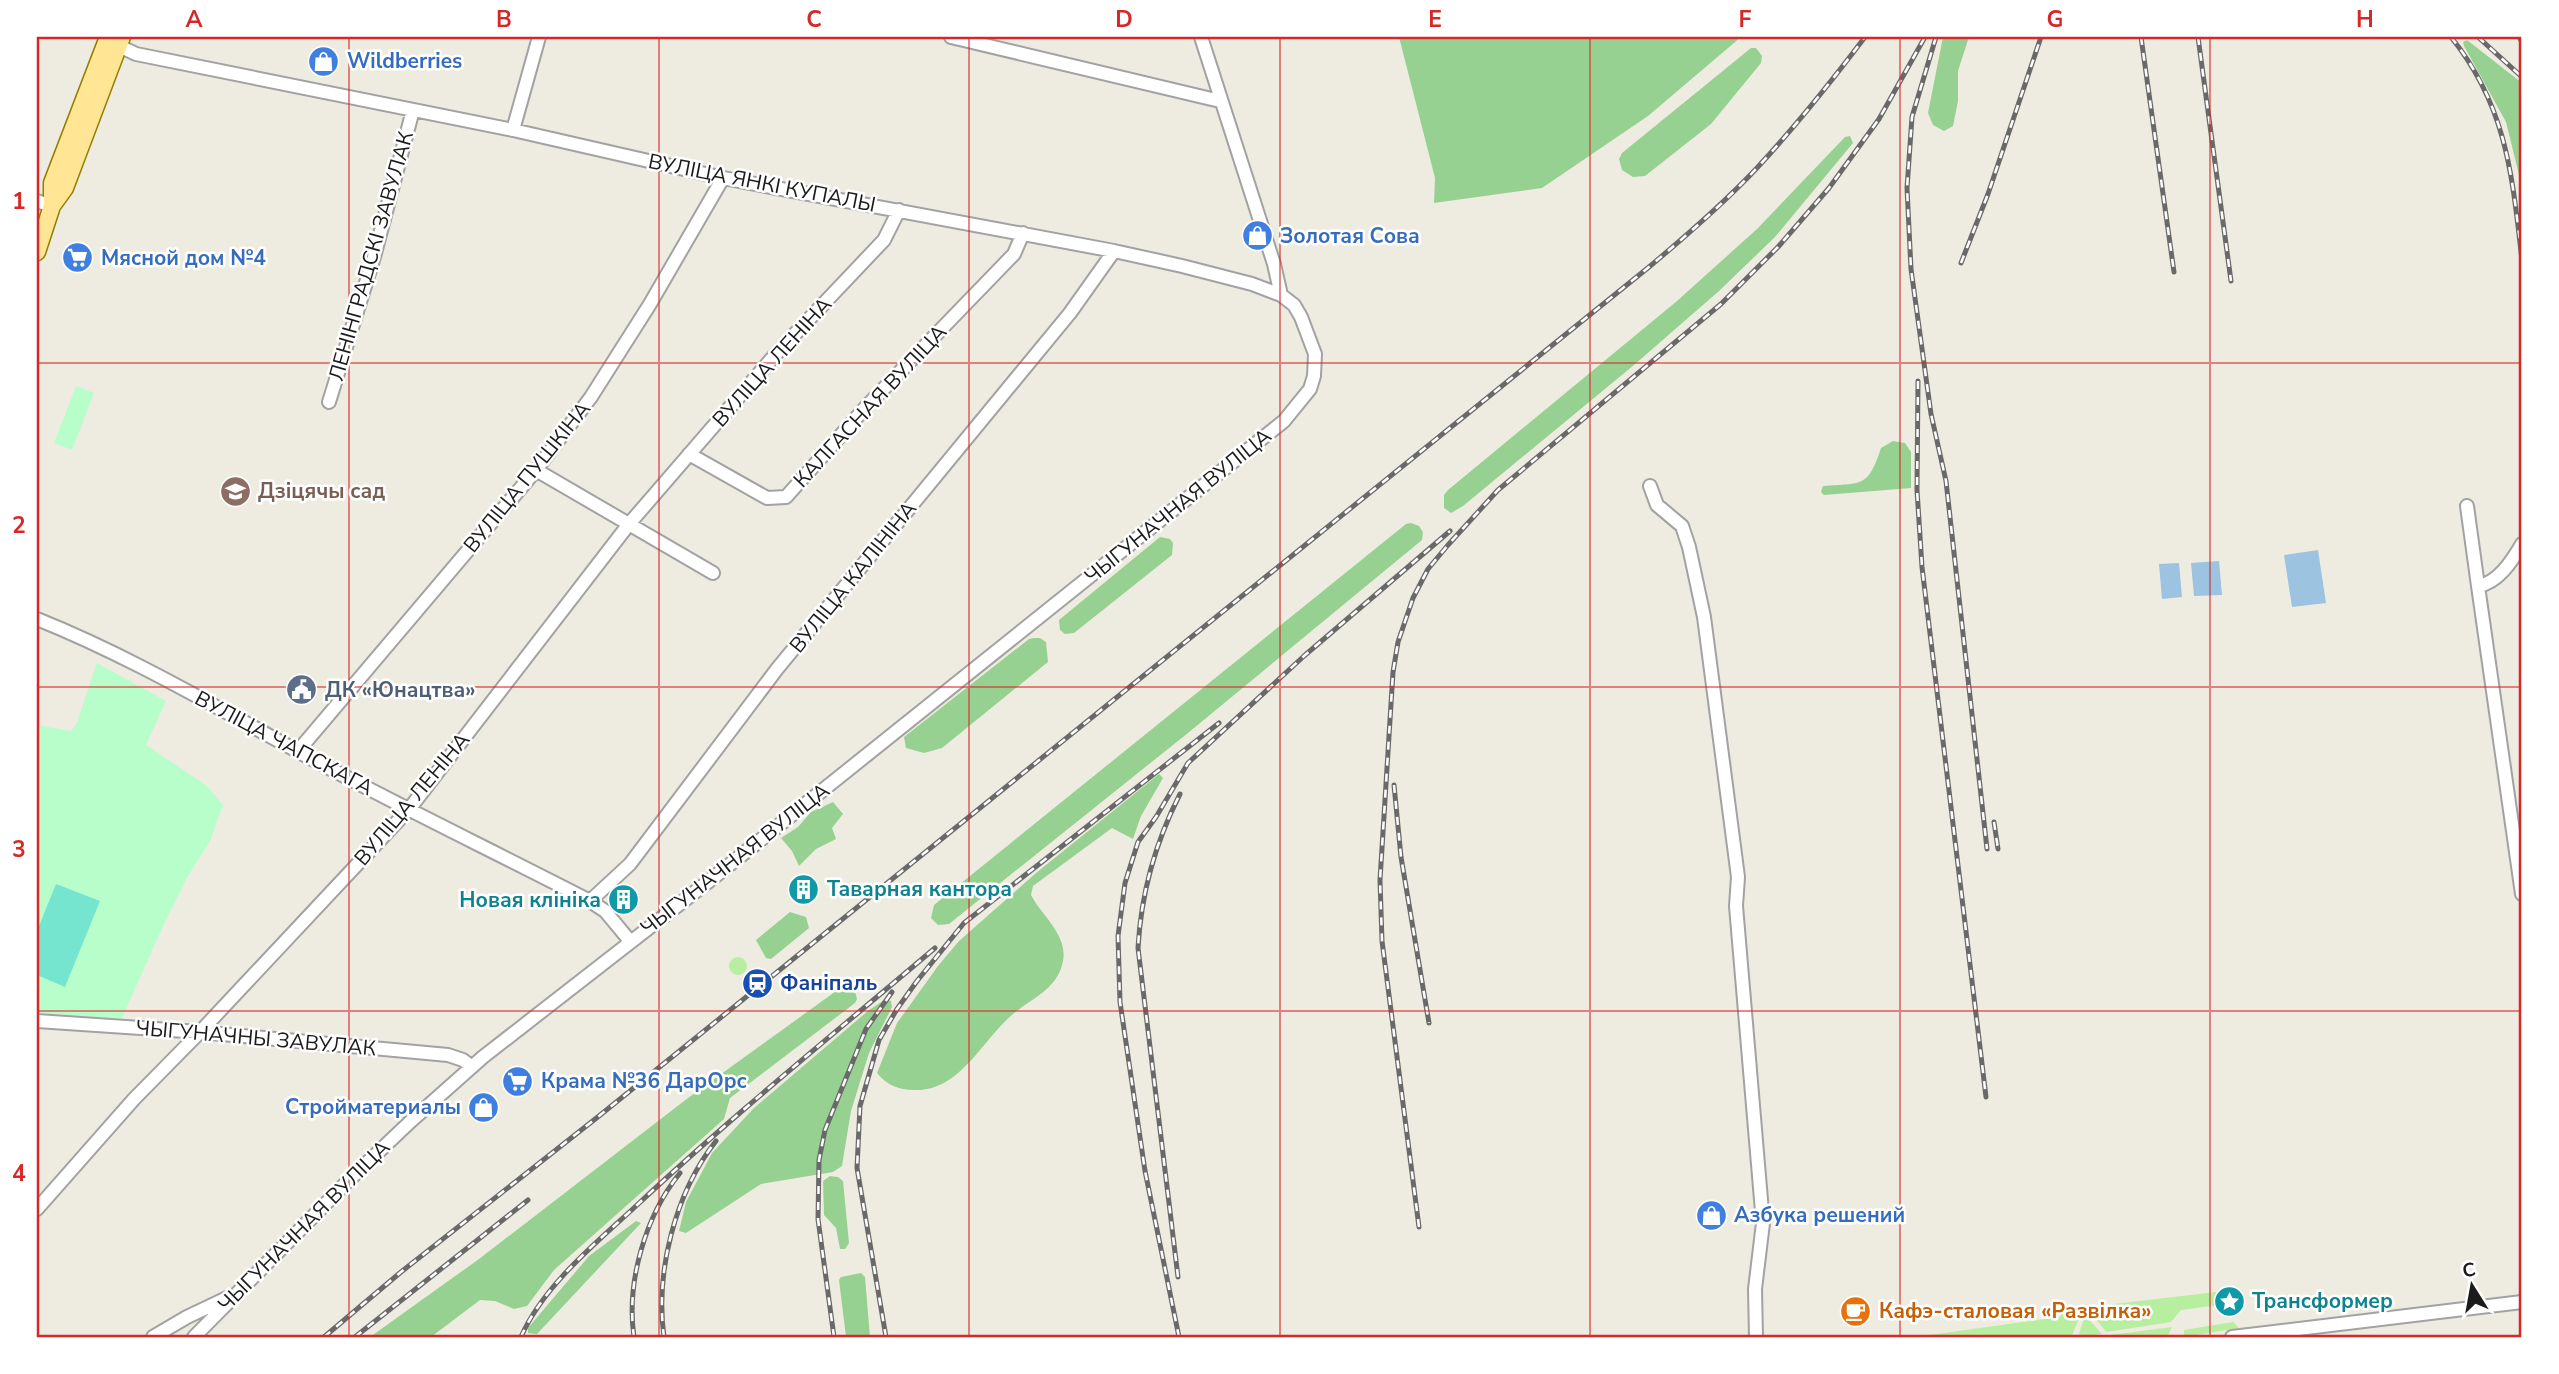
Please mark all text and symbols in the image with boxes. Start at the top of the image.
text: A [185,4,203,35]
text: B [496,4,512,35]
text: C [806,4,822,35]
text: D [1115,4,1133,35]
text: E [1428,4,1442,35]
text: F [1739,4,1752,35]
text: G [2047,4,2063,35]
text: H [2356,4,2374,35]
shop icon: Wildberries [307,44,341,78]
place label: Wildberries [347,47,462,75]
street label: ЛЕНІНГРАДСКІ ЗАВУЛАК [322,128,420,384]
street label: ВУЛІЦА ЯНКІ КУПАЛЫ [646,147,878,219]
text: 1 [12,186,26,217]
shop icon: Золотая Сова [1240,219,1274,253]
place label: Золотая Сова [1280,222,1420,250]
supermarket icon: Мясной дом №4 [61,241,95,275]
place label: Мясной дом №4 [101,244,266,272]
street label: ВУЛІЦА ЛЕНІНА [706,291,838,433]
street label: КАЛГАСНАЯ ВУЛІЦА [787,319,953,493]
street label: ВУЛІЦА ПУШКІНА [457,396,597,558]
street label: ЧЫГУНАЧНАЯ ВУЛІЦА [1079,422,1277,590]
school or university icon: Дзіцячы сад [218,474,252,508]
place label: Дзіцячы сад [258,477,385,505]
street label: ВУЛІЦА КАЛІНІНА [783,495,923,659]
text: 2 [12,510,26,541]
public building icon: ДК «Юнацтва» [285,673,319,707]
place label: ДК «Юнацтва» [325,676,476,704]
street label: ВУЛІЦА ЧАПСКАГА [190,684,378,802]
street label: ВУЛІЦА ЛЕНІНА [348,727,476,871]
street label: ЧЫГУНАЧНАЯ ВУЛІЦА [635,776,835,942]
text: 3 [12,834,26,865]
building icon: Таварная кантора [787,872,821,906]
place label: Таварная кантора [827,875,1012,903]
building icon: Новая клініка [607,883,641,917]
place label: Новая клініка [459,886,601,914]
station icon: Фаніпаль [740,966,774,1000]
place label: Фаніпаль [780,969,877,997]
street label: ЧЫГУНАЧНЫ ЗАВУЛАК [135,1014,378,1062]
supermarket icon: Крама №36 ДарОрс [501,1064,535,1098]
place label: Крама №36 ДарОрс [541,1067,747,1095]
shop icon: Стройматериалы [467,1090,501,1124]
place label: Стройматериалы [285,1093,461,1121]
street label: ЧЫГУНАЧНАЯ ВУЛІЦА [212,1134,396,1318]
text: 4 [12,1158,26,1189]
shop icon: Азбука решений [1694,1198,1728,1232]
place label: Азбука решений [1734,1201,1905,1229]
north arrow [2436,1252,2506,1322]
text: С [2460,1256,2478,1284]
place icon: Трансформер [2212,1284,2246,1318]
place label: Трансформер [2252,1287,2393,1315]
cafe icon: Кафэ-сталовая «Развілка» [1839,1294,1873,1328]
place label: Кафэ-сталовая «Развілка» [1879,1297,2152,1325]

